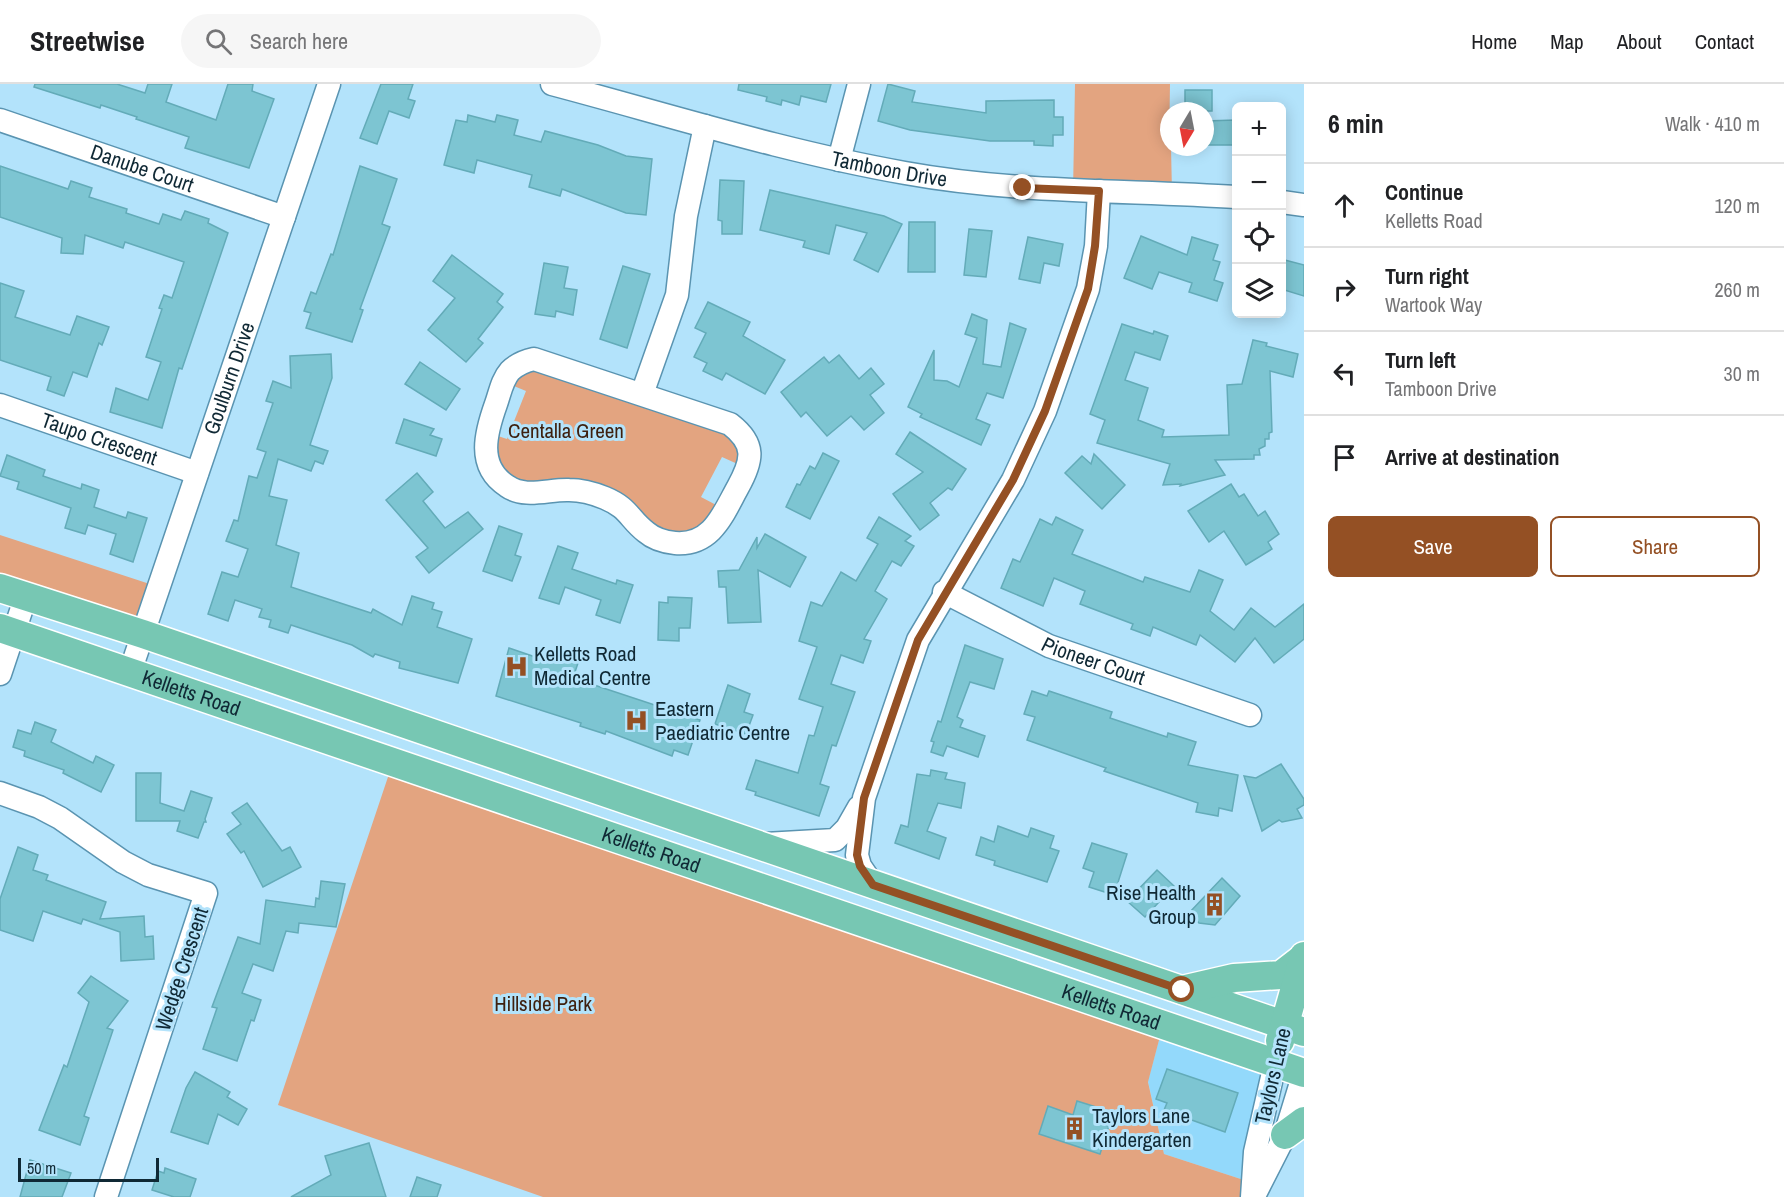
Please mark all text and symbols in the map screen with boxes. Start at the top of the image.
search box [181,14,601,68]
text: Streetwise [30,22,145,60]
icon: search [202,25,235,58]
text: Search here [250,26,348,56]
text: Home [1471,27,1517,56]
text: Map [1550,27,1584,56]
text: About [1617,27,1662,56]
text: Contact [1695,27,1754,56]
north arrow [1160,102,1214,156]
map controls [1232,102,1286,318]
button: + [1232,102,1286,156]
text: 6 min [1328,106,1384,141]
text: Walk · 410 m [1665,110,1760,137]
street label: Danube Court [87,137,198,199]
street label: Tamboon Drive [829,144,949,193]
button: − [1232,156,1286,210]
route end [1009,174,1035,200]
text: Continue [1385,177,1463,207]
icon: ahead [1328,189,1361,222]
text: 120 m [1714,192,1760,219]
text: Kelletts Road [1385,207,1483,234]
button: locate [1232,210,1286,264]
text: Turn right [1385,261,1469,291]
button: layers [1232,264,1286,318]
icon: right [1328,273,1361,306]
text: 260 m [1714,276,1760,303]
text: Wartook Way [1385,291,1482,318]
street label: Goulburn Drive [196,318,261,438]
text: Turn left [1385,345,1456,375]
icon: left [1328,357,1361,390]
text: 30 m [1724,360,1760,387]
text: Tamboon Drive [1385,375,1497,402]
street label: Taupo Crescent [37,405,162,472]
park label: Centalla Green [508,416,624,445]
icon: arrive [1328,441,1361,474]
text: Arrive at destination [1385,442,1559,472]
button: Save [1328,516,1538,577]
button: Share [1550,516,1760,577]
street label: Pioneer Court [1037,630,1149,692]
place label: Kelletts Road Medical Centre [534,639,651,692]
hospital icon: Kelletts Road Medical Centre [503,653,529,679]
street label: Kelletts Road [138,662,245,723]
place label: Eastern Paediatric Centre [655,694,790,747]
hospital icon: Eastern Paediatric Centre [624,708,650,734]
street label: Kelletts Road [598,819,704,880]
place label: Rise Health Group [1106,878,1196,931]
building icon: Rise Health Group [1201,892,1227,918]
street label: Wedge Crescent [148,903,215,1034]
street label: Kelletts Road [1058,976,1164,1037]
route start [1168,976,1194,1002]
park label: Hillside Park [494,989,592,1018]
street label: Taylors Lane [1247,1025,1298,1127]
place label: Taylors Lane Kindergarten [1092,1101,1192,1154]
building icon: Taylors Lane Kindergarten [1061,1115,1087,1141]
scale bar [18,1155,159,1182]
text: 50 m [27,1157,56,1179]

